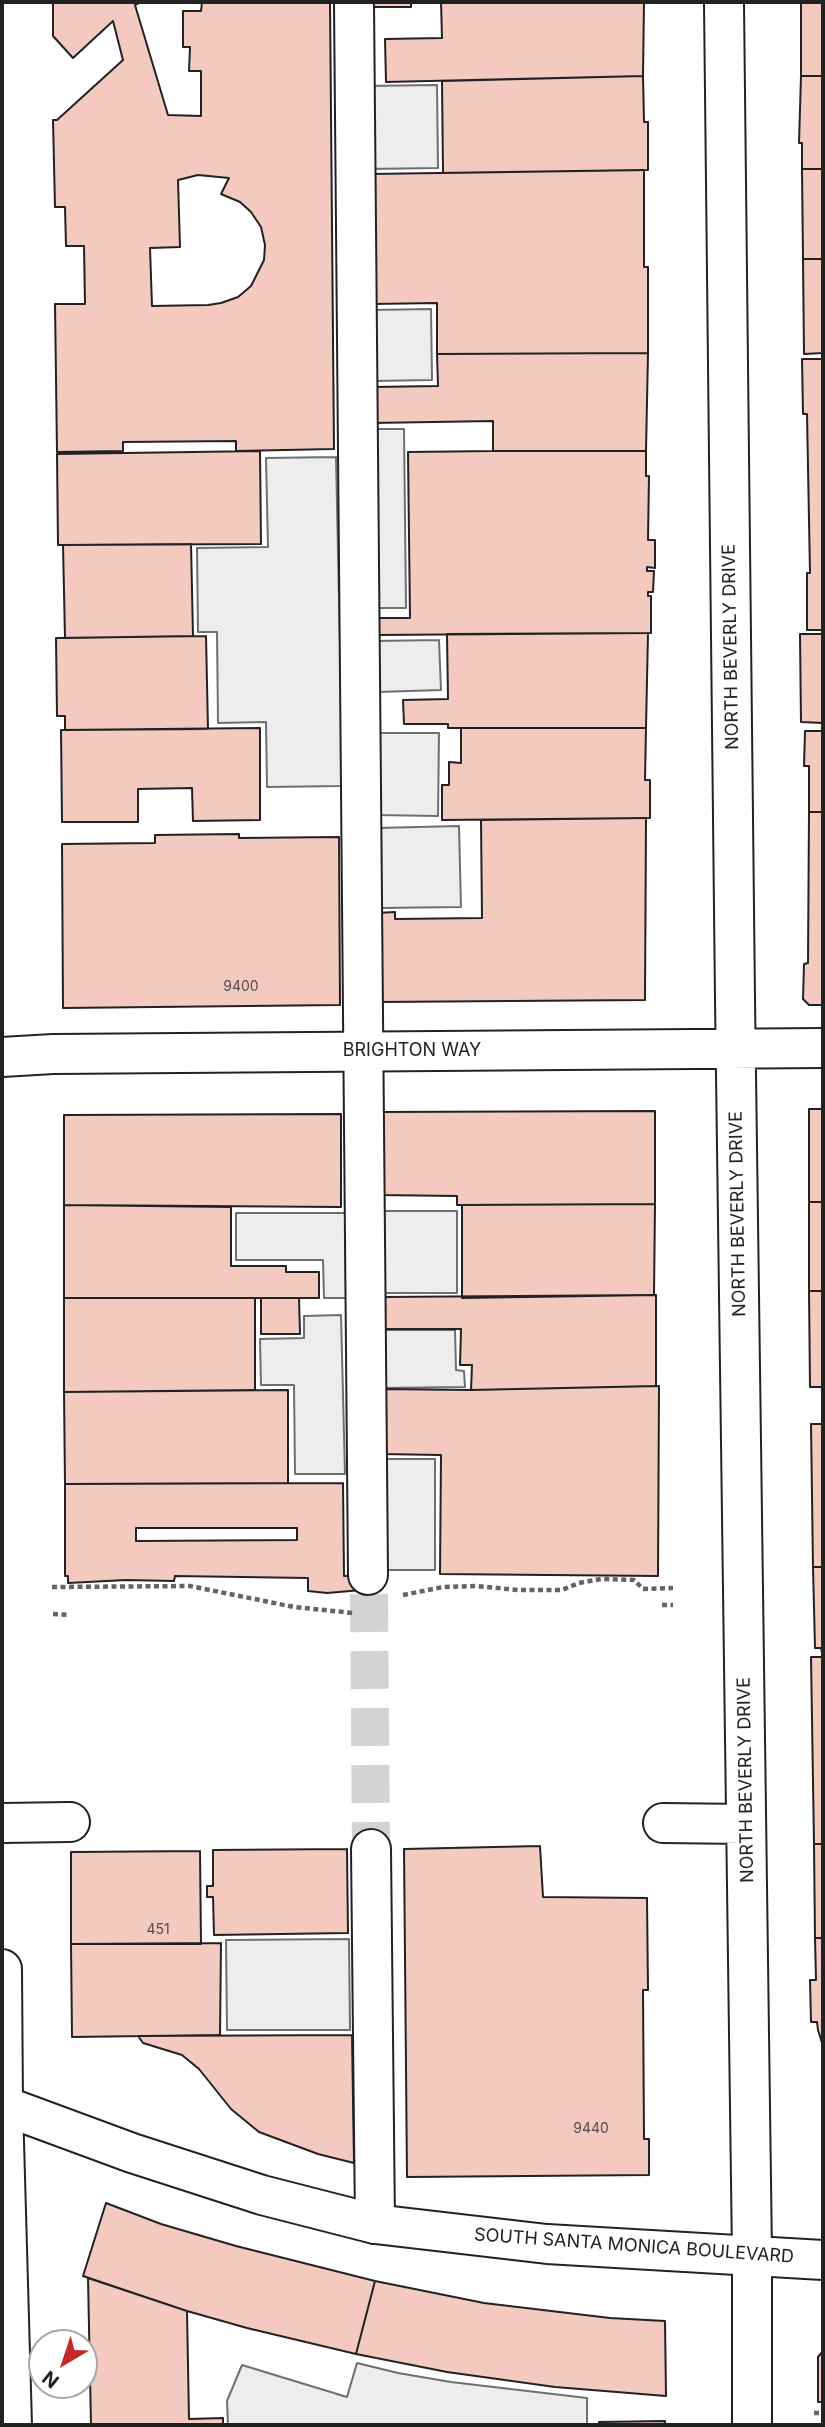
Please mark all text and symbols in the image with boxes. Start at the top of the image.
street label: NORTH BEVERLY DRIVE [718,544,744,750]
house number: 9400 [223,979,259,995]
street label: BRIGHTON WAY [343,1040,481,1062]
street label: NORTH BEVERLY DRIVE [725,1111,751,1317]
street label: NORTH BEVERLY DRIVE [733,1677,759,1883]
house number: 451 [146,1922,170,1938]
house number: 9440 [573,2121,609,2137]
street label: SOUTH SANTA MONICA BOULEVARD [473,2224,795,2268]
north arrow [28,2329,98,2399]
text: N [38,2366,64,2393]

